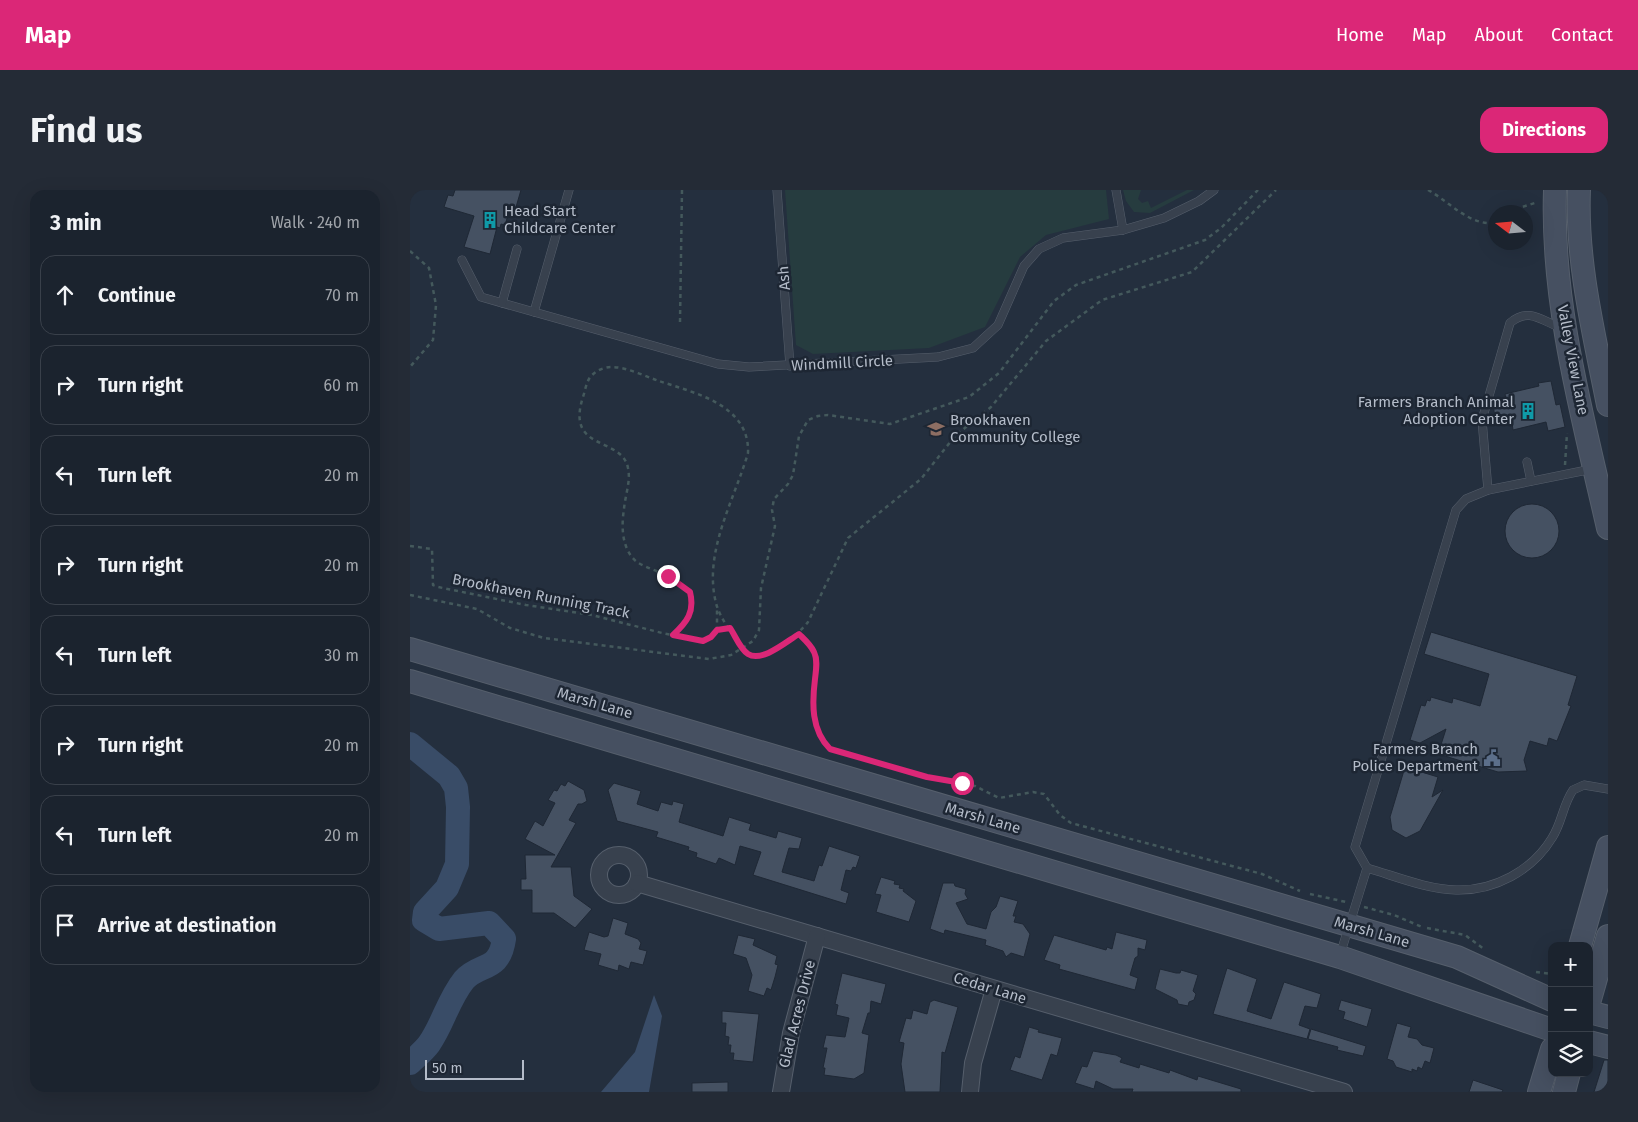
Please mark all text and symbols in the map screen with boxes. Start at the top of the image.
text: Map [25,21,71,49]
text: Home [1336,24,1384,46]
text: Map [1412,24,1446,46]
text: About [1474,24,1523,46]
text: Contact [1551,24,1613,46]
button: Directions [1480,107,1608,153]
text: Find us [30,109,142,151]
place label: Head Start Childcare Center [504,202,616,237]
north arrow [1488,205,1533,250]
text: 3 min [50,210,102,236]
building icon: Head Start Childcare Center [480,210,500,230]
text: Walk · 240 m [271,213,360,232]
street label: Ash [774,265,794,291]
icon: ahead [51,281,79,309]
text: Continue [98,284,176,307]
text: 70 m [325,286,359,305]
street label: Valley View Lane [1553,303,1593,417]
street label: Windmill Circle [791,351,893,375]
icon: right [51,371,79,399]
text: Turn right [98,374,183,397]
text: 60 m [324,376,359,395]
place label: Farmers Branch Animal Adoption Center [1358,393,1515,428]
building icon: Farmers Branch Animal Adoption Center [1518,401,1538,421]
place label: Brookhaven Community College [950,411,1081,446]
school or university icon: Brookhaven Community College [926,419,946,439]
icon: left [51,461,79,489]
text: Turn left [98,464,172,487]
text: 20 m [324,466,359,485]
icon: right [51,551,79,579]
text: Turn right [98,554,183,577]
text: 20 m [324,556,359,575]
route end [657,565,680,588]
street label: Brookhaven Running Track [451,570,632,622]
icon: left [51,641,79,669]
text: Turn left [98,644,172,667]
text: 30 m [324,646,359,665]
street label: Marsh Lane [555,684,635,722]
icon: right [51,731,79,759]
text: Turn right [98,734,183,757]
text: 20 m [324,736,359,755]
place label: Farmers Branch Police Department [1352,740,1479,775]
public building icon: Farmers Branch Police Department [1482,748,1502,768]
route start [951,772,974,795]
street label: Marsh Lane [943,799,1023,837]
icon: left [51,821,79,849]
text: Turn left [98,824,172,847]
text: 20 m [324,826,359,845]
icon: arrive [51,911,79,939]
street label: Marsh Lane [1332,913,1412,951]
text: Arrive at destination [98,914,277,937]
map controls [1548,942,1593,1077]
button: + [1548,942,1593,987]
street label: Glad Acres Drive [775,958,819,1070]
street label: Cedar Lane [951,968,1029,1008]
button: − [1548,987,1593,1032]
button: layers [1548,1032,1593,1077]
scale bar [425,1057,524,1080]
text: 50 m [432,1060,463,1077]

